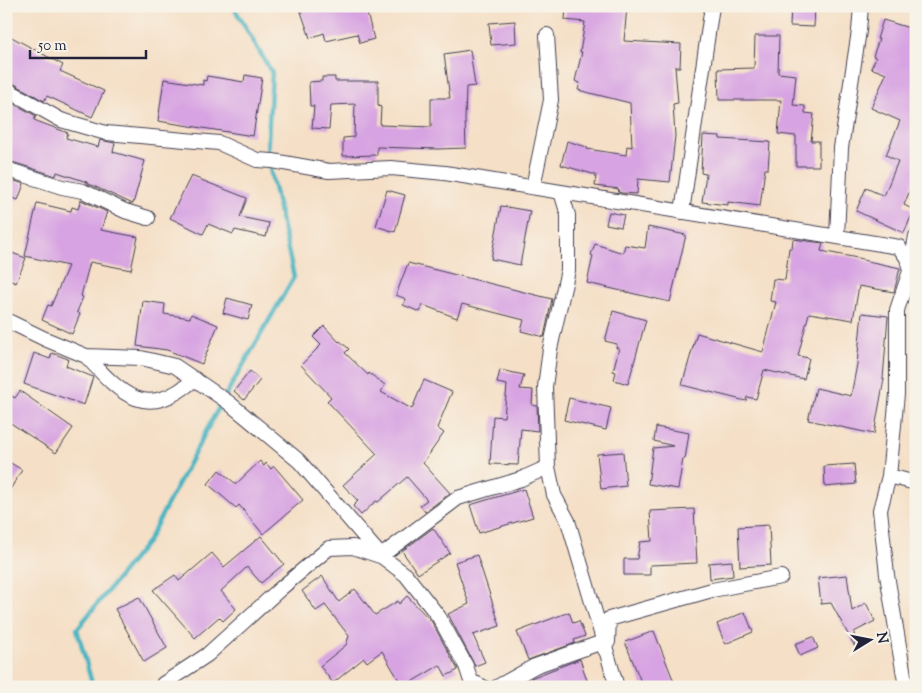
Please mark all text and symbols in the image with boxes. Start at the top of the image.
scale bar [30,28,146,60]
text: 50 m [37,36,67,57]
north arrow [844,616,894,666]
text: N [870,631,892,645]

